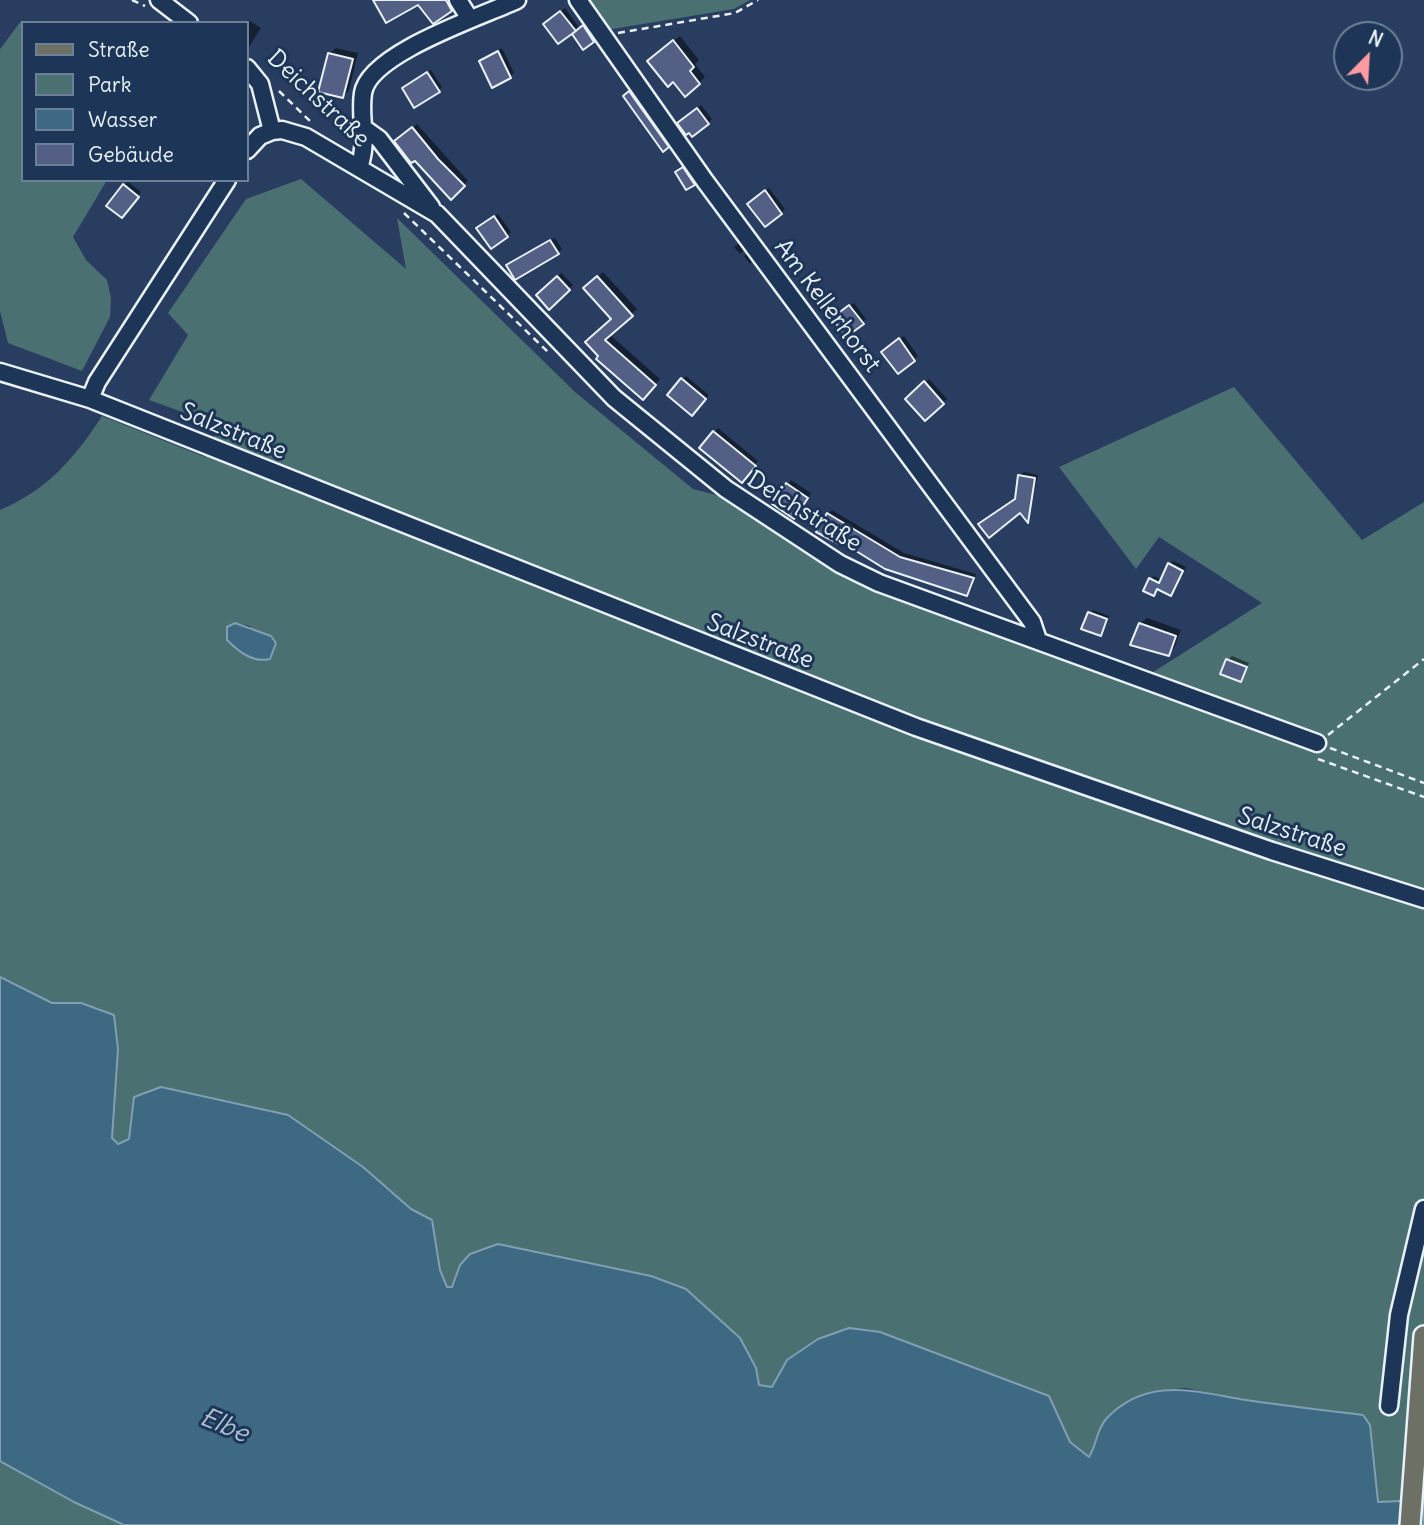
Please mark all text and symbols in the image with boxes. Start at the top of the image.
legend [21,21,248,182]
north arrow [1333,21,1403,91]
text: N [1365,25,1387,52]
text: Straße [88,36,149,63]
street label: Deichstraße [261,44,375,154]
text: Park [88,71,131,98]
text: Wasser [88,106,157,133]
text: Gebäude [88,141,174,168]
street label: Am Kellerhorst [768,234,886,378]
street label: Salzstraße [176,398,290,466]
street label: Deichstraße [741,465,867,559]
street label: Salzstraße [702,608,818,676]
street label: Salzstraße [1234,802,1350,864]
water label: Elbe [195,1402,253,1450]

